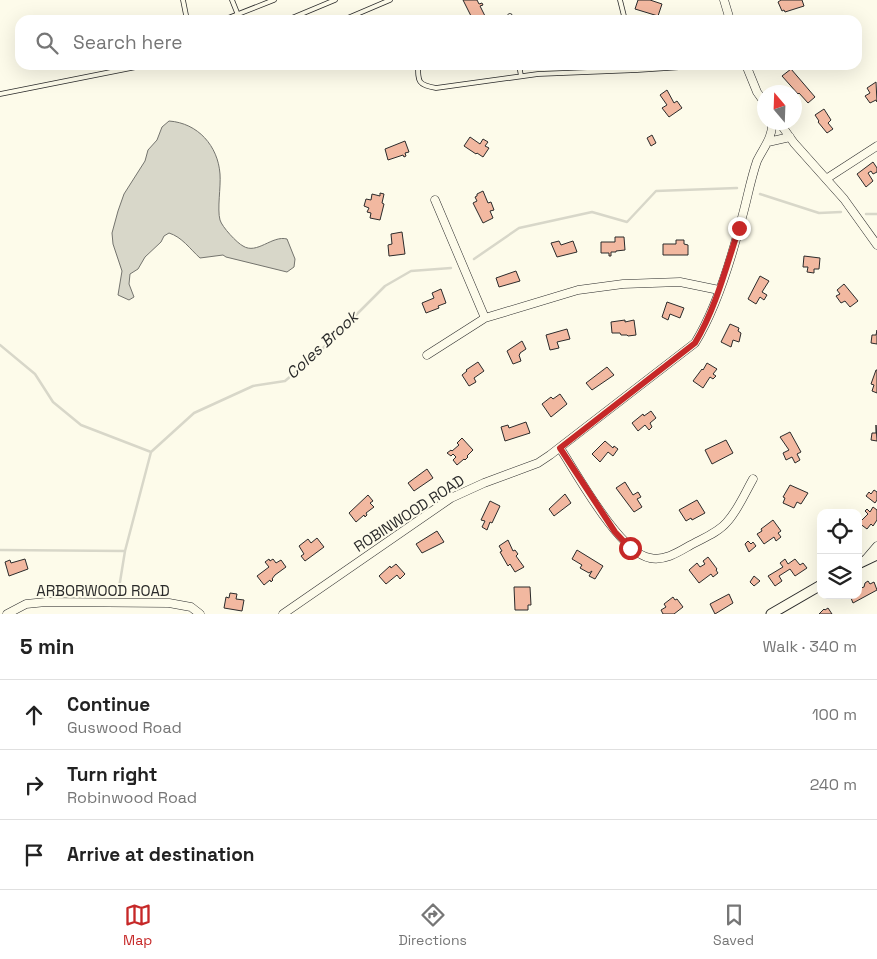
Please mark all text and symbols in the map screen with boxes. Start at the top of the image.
search box [15,15,862,70]
icon: search [33,29,61,57]
text: Search here [73,30,183,55]
north arrow [757,85,802,130]
route end [728,217,751,240]
water label: Coles Brook [282,305,364,384]
street label: ROBINWOOD ROAD [350,470,468,556]
map controls [817,509,862,599]
button: locate [817,509,862,554]
route start [619,537,642,560]
button: layers [817,554,862,599]
street label: ARBORWOOD ROAD [36,581,170,600]
text: 5 min [20,633,74,660]
text: Walk · 340 m [762,636,857,657]
text: Continue [67,692,150,717]
icon: ahead [20,701,48,729]
text: 100 m [812,704,857,725]
text: Guswood Road [67,717,182,738]
text: Turn right [67,762,157,787]
icon: right [20,771,48,799]
text: 240 m [810,774,857,795]
text: Robinwood Road [67,787,197,808]
icon: arrive [20,841,48,869]
text: Arrive at destination [67,842,255,867]
tab: Map [123,901,152,949]
tab: Directions [398,901,467,949]
tab: Saved [713,901,754,949]

